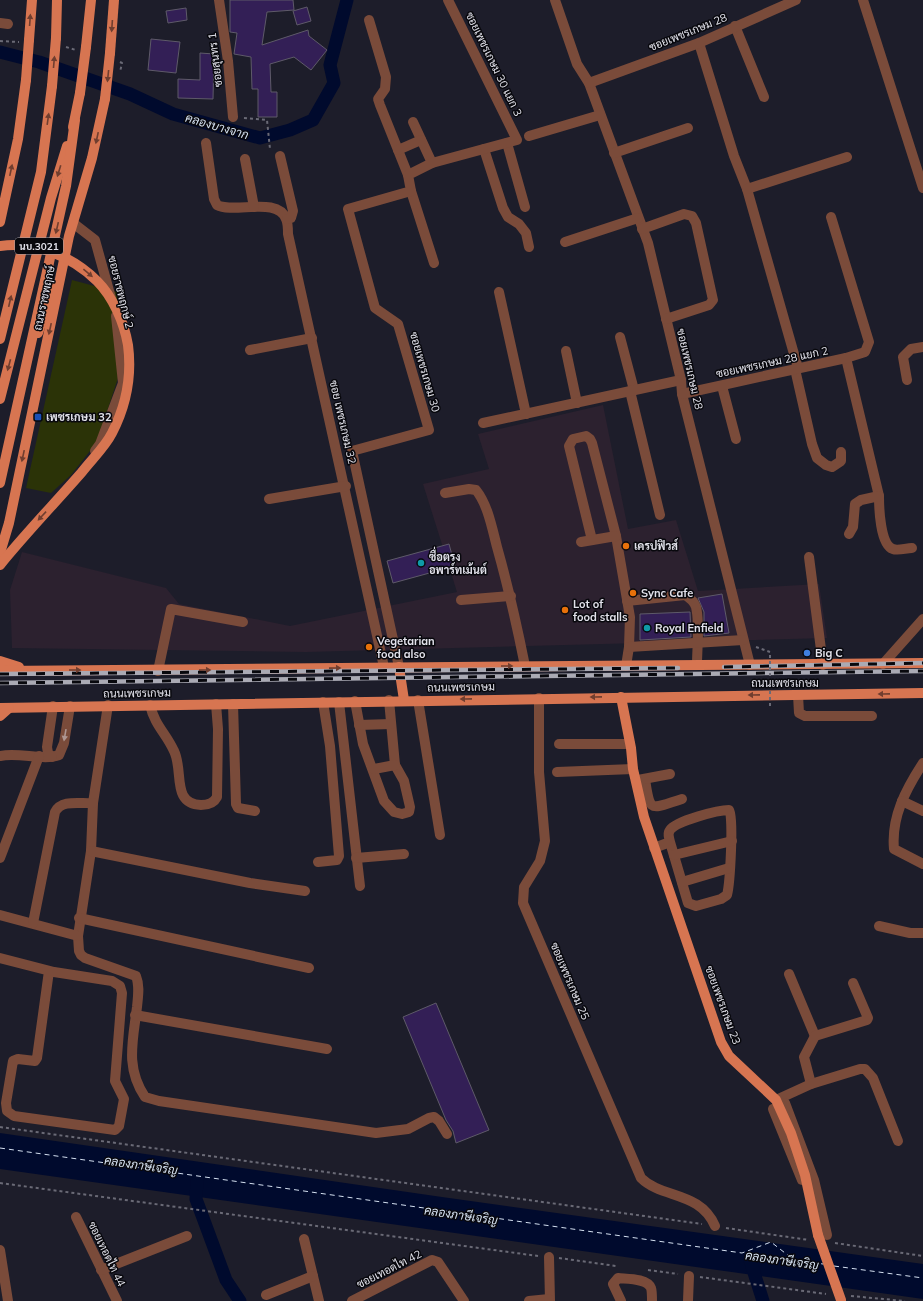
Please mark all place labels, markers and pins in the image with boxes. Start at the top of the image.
place label: เพชรเกษม 32 [46,410,112,424]
marker: เพชรเกษม 32 [33,412,43,422]
place label: เครปฟิวส์ [634,538,679,553]
marker: เครปฟิวส์ [621,541,631,551]
place label: ซื่อตรง อพาร์ทเม้นต์ [429,546,488,577]
marker: ซื่อตรง อพาร์ทเม้นต์ [416,558,426,568]
place label: Sync Cafe [641,586,693,600]
marker: Sync Cafe [628,588,638,598]
place label: Lot of food stalls [573,597,628,624]
marker: Lot of food stalls [560,605,570,615]
place label: Royal Enfield [655,621,724,635]
marker: Royal Enfield [642,623,652,633]
place label: Vegetarian food also [376,634,435,661]
marker: Vegetarian food also [364,642,374,652]
place label: Big C [815,646,843,660]
marker: Big C [802,648,812,658]

